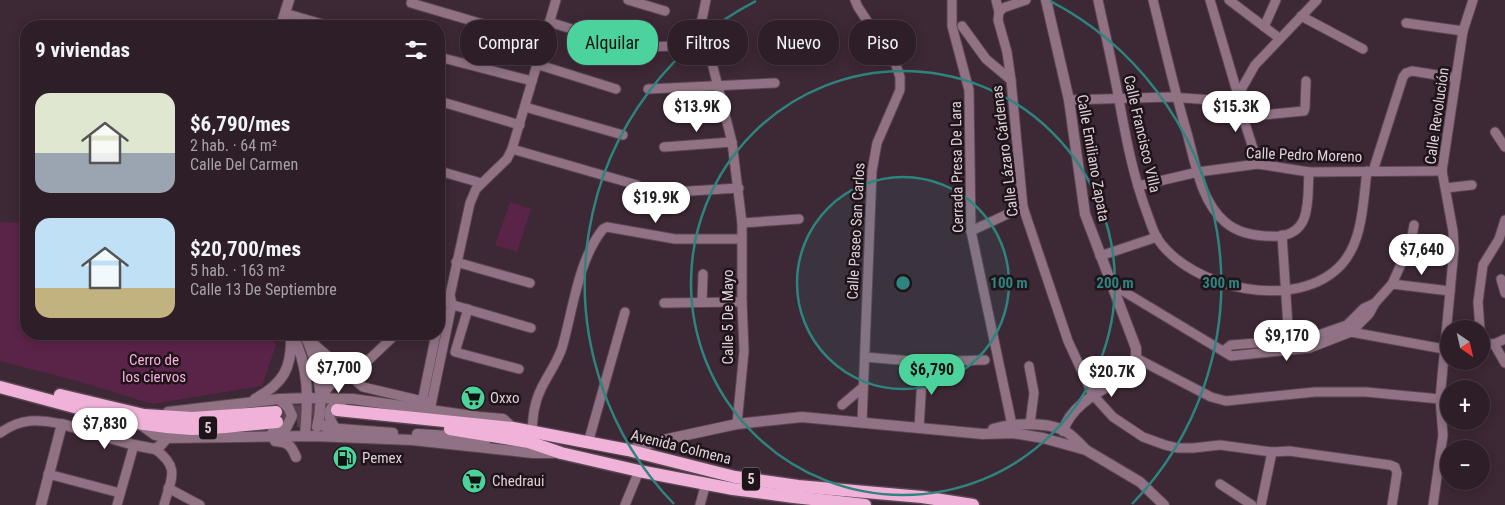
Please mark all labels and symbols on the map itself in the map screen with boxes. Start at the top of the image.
street label: Calle Revolución [1421,66,1453,166]
street label: Calle Francisco Villa [1120,74,1164,194]
street label: Calle Lázaro Cárdenas [988,84,1022,218]
pin: $13.9K [656,90,738,133]
pin: $15.3K [1195,90,1277,133]
street label: Calle Emiliano Zapata [1073,93,1113,223]
street label: Cerrada Presa De Lara [947,101,967,233]
street label: Calle Pedro Moreno [1246,144,1362,166]
street label: Calle Paseo San Carlos [843,162,869,300]
pin: $19.9K [615,182,697,224]
pin: $7,640 [1381,234,1463,276]
street label: Calle 5 De Mayo [719,269,737,365]
centre of rings [894,274,912,292]
text: 100 m [990,274,1028,292]
text: 200 m [1096,274,1134,292]
text: 300 m [1202,274,1240,292]
pin: $9,170 [1246,320,1328,362]
north arrow [1440,320,1490,370]
park label: Cerro de los ciervos [122,351,186,386]
pin: $7,700 [298,352,380,394]
pin: $6,790 [891,354,973,396]
pin: $20.7K [1071,356,1153,398]
supermarket icon: Oxxo [460,385,486,411]
place label: Oxxo [490,389,520,407]
pin: $7,830 [64,408,146,450]
road number: 5 [199,416,217,439]
street label: Avenida Colmena [629,426,733,468]
fuel station icon: Pemex [332,445,358,471]
place label: Pemex [362,449,403,467]
supermarket icon: Chedraui [461,468,487,494]
road number: 5 [742,468,760,490]
place label: Chedraui [492,472,544,490]

